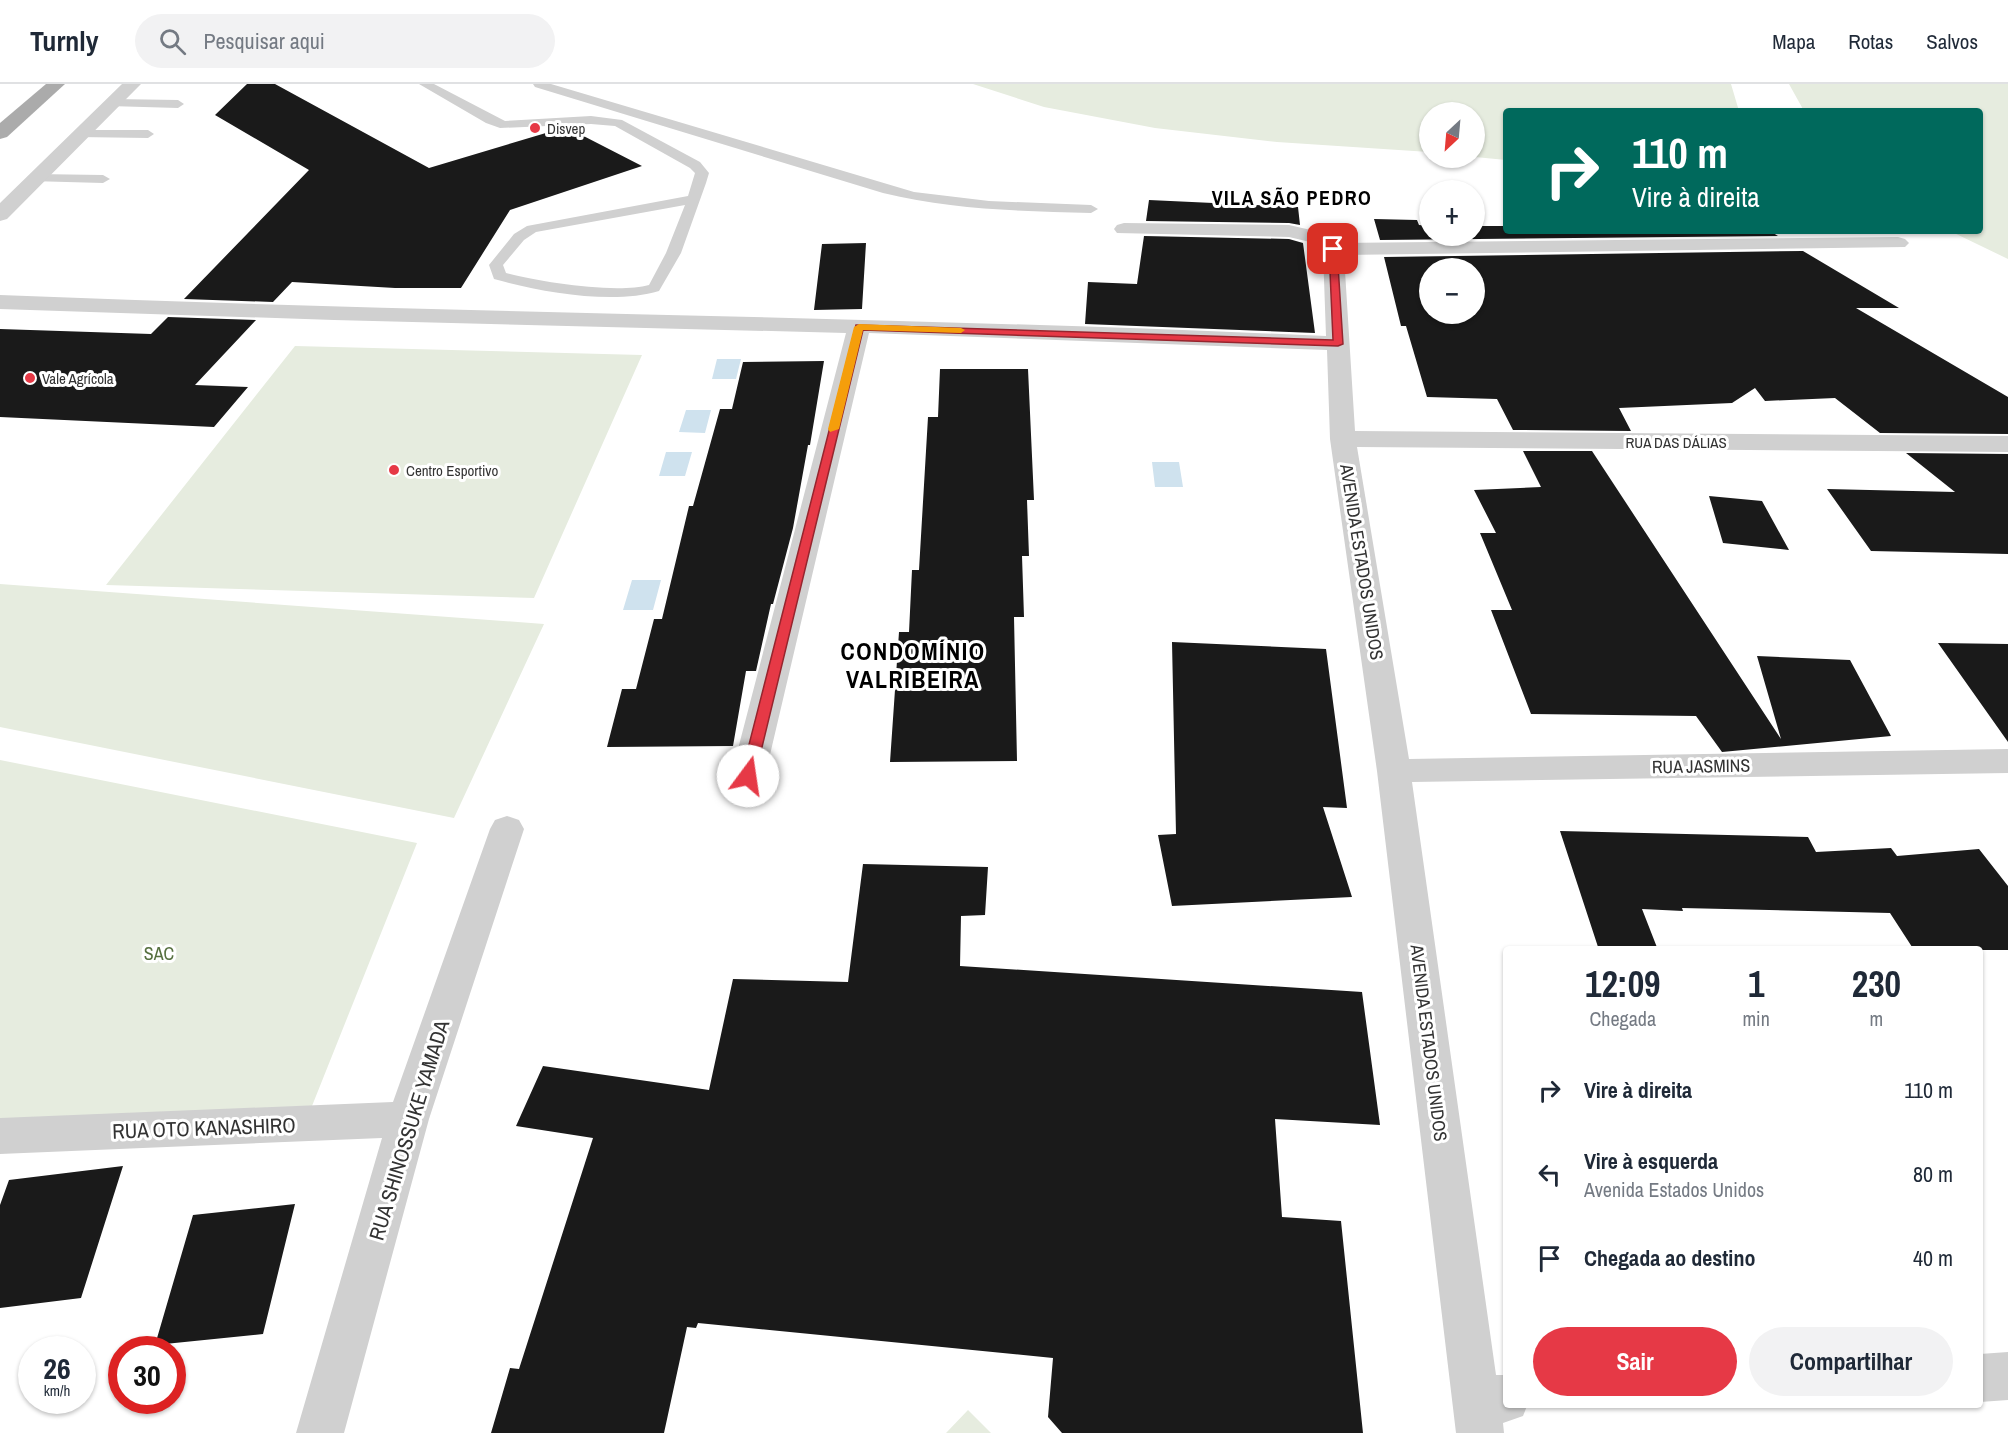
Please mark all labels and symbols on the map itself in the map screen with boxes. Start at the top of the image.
north arrow [1419,102,1485,168]
place label: Disvep [547,118,585,139]
marker: Disvep [528,121,542,135]
district label: VILA SÃO PEDRO [1212,184,1372,211]
pin [1307,223,1358,274]
place label: Vale Agrícola [42,368,114,389]
marker: Vale Agrícola [23,371,37,385]
street label: RUA DAS DÁLIAS [1625,432,1727,453]
place label: Centro Esportivo [406,460,498,481]
street label: AVENIDA ESTADOS UNIDOS [1334,461,1390,662]
marker: Centro Esportivo [387,463,401,477]
district label: CONDOMÍNIO VALRIBEIRA [840,635,986,695]
position arrow [716,744,780,808]
street label: RUA JASMINS [1652,753,1751,779]
park label: SAC [144,941,174,966]
street label: AVENIDA ESTADOS UNIDOS [1404,942,1453,1143]
street label: RUA SHINOSSUKE YAMADA [362,1016,457,1244]
street label: RUA OTO KANASHIRO [112,1110,296,1146]
speed limit sign: 30 [108,1336,186,1414]

